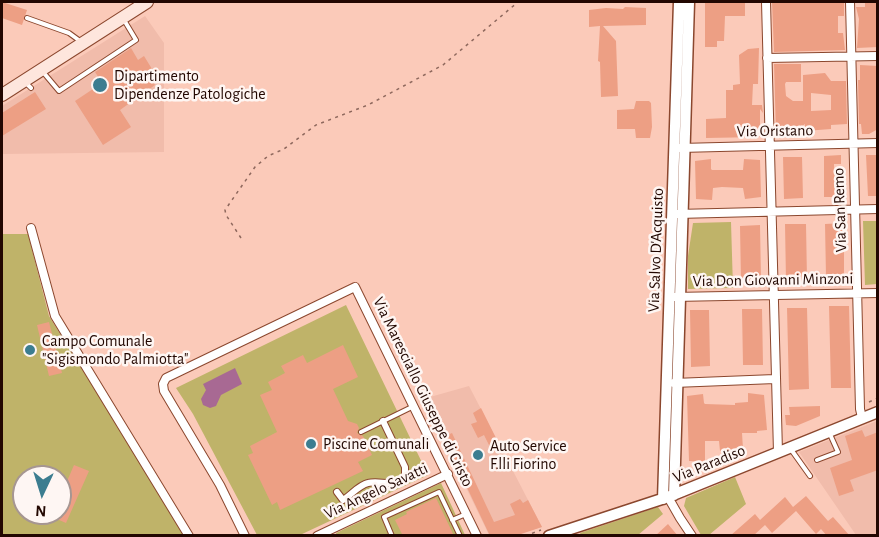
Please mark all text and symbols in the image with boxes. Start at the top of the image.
place label: Dipartimento Dipendenze Patologiche [114,66,266,104]
marker: Dipartimento Dipendenze Patologiche [91,76,109,94]
street label: Via Oristano [737,121,813,141]
street label: Via San Remo [829,167,851,253]
street label: Via Salvo D'Acquisto [644,188,668,312]
street label: Via Don Giovanni Minzoni [693,269,853,291]
street label: Via Maresciallo Giuseppe di Cristo [369,294,477,490]
place label: Campo Comunale "Sigismondo Palmiotta" [42,331,188,369]
marker: Campo Comunale "Sigismondo Palmiotta" [23,343,37,357]
place label: Piscine Comunali [323,434,429,454]
place label: Auto Service F.lli Fiorino [490,436,567,474]
marker: Piscine Comunali [304,437,318,451]
street label: Via Paradiso [670,441,748,487]
marker: Auto Service F.lli Fiorino [471,448,485,462]
street label: Via Angelo Savatti [321,459,431,523]
north arrow [12,465,72,525]
text: N [35,503,47,519]

